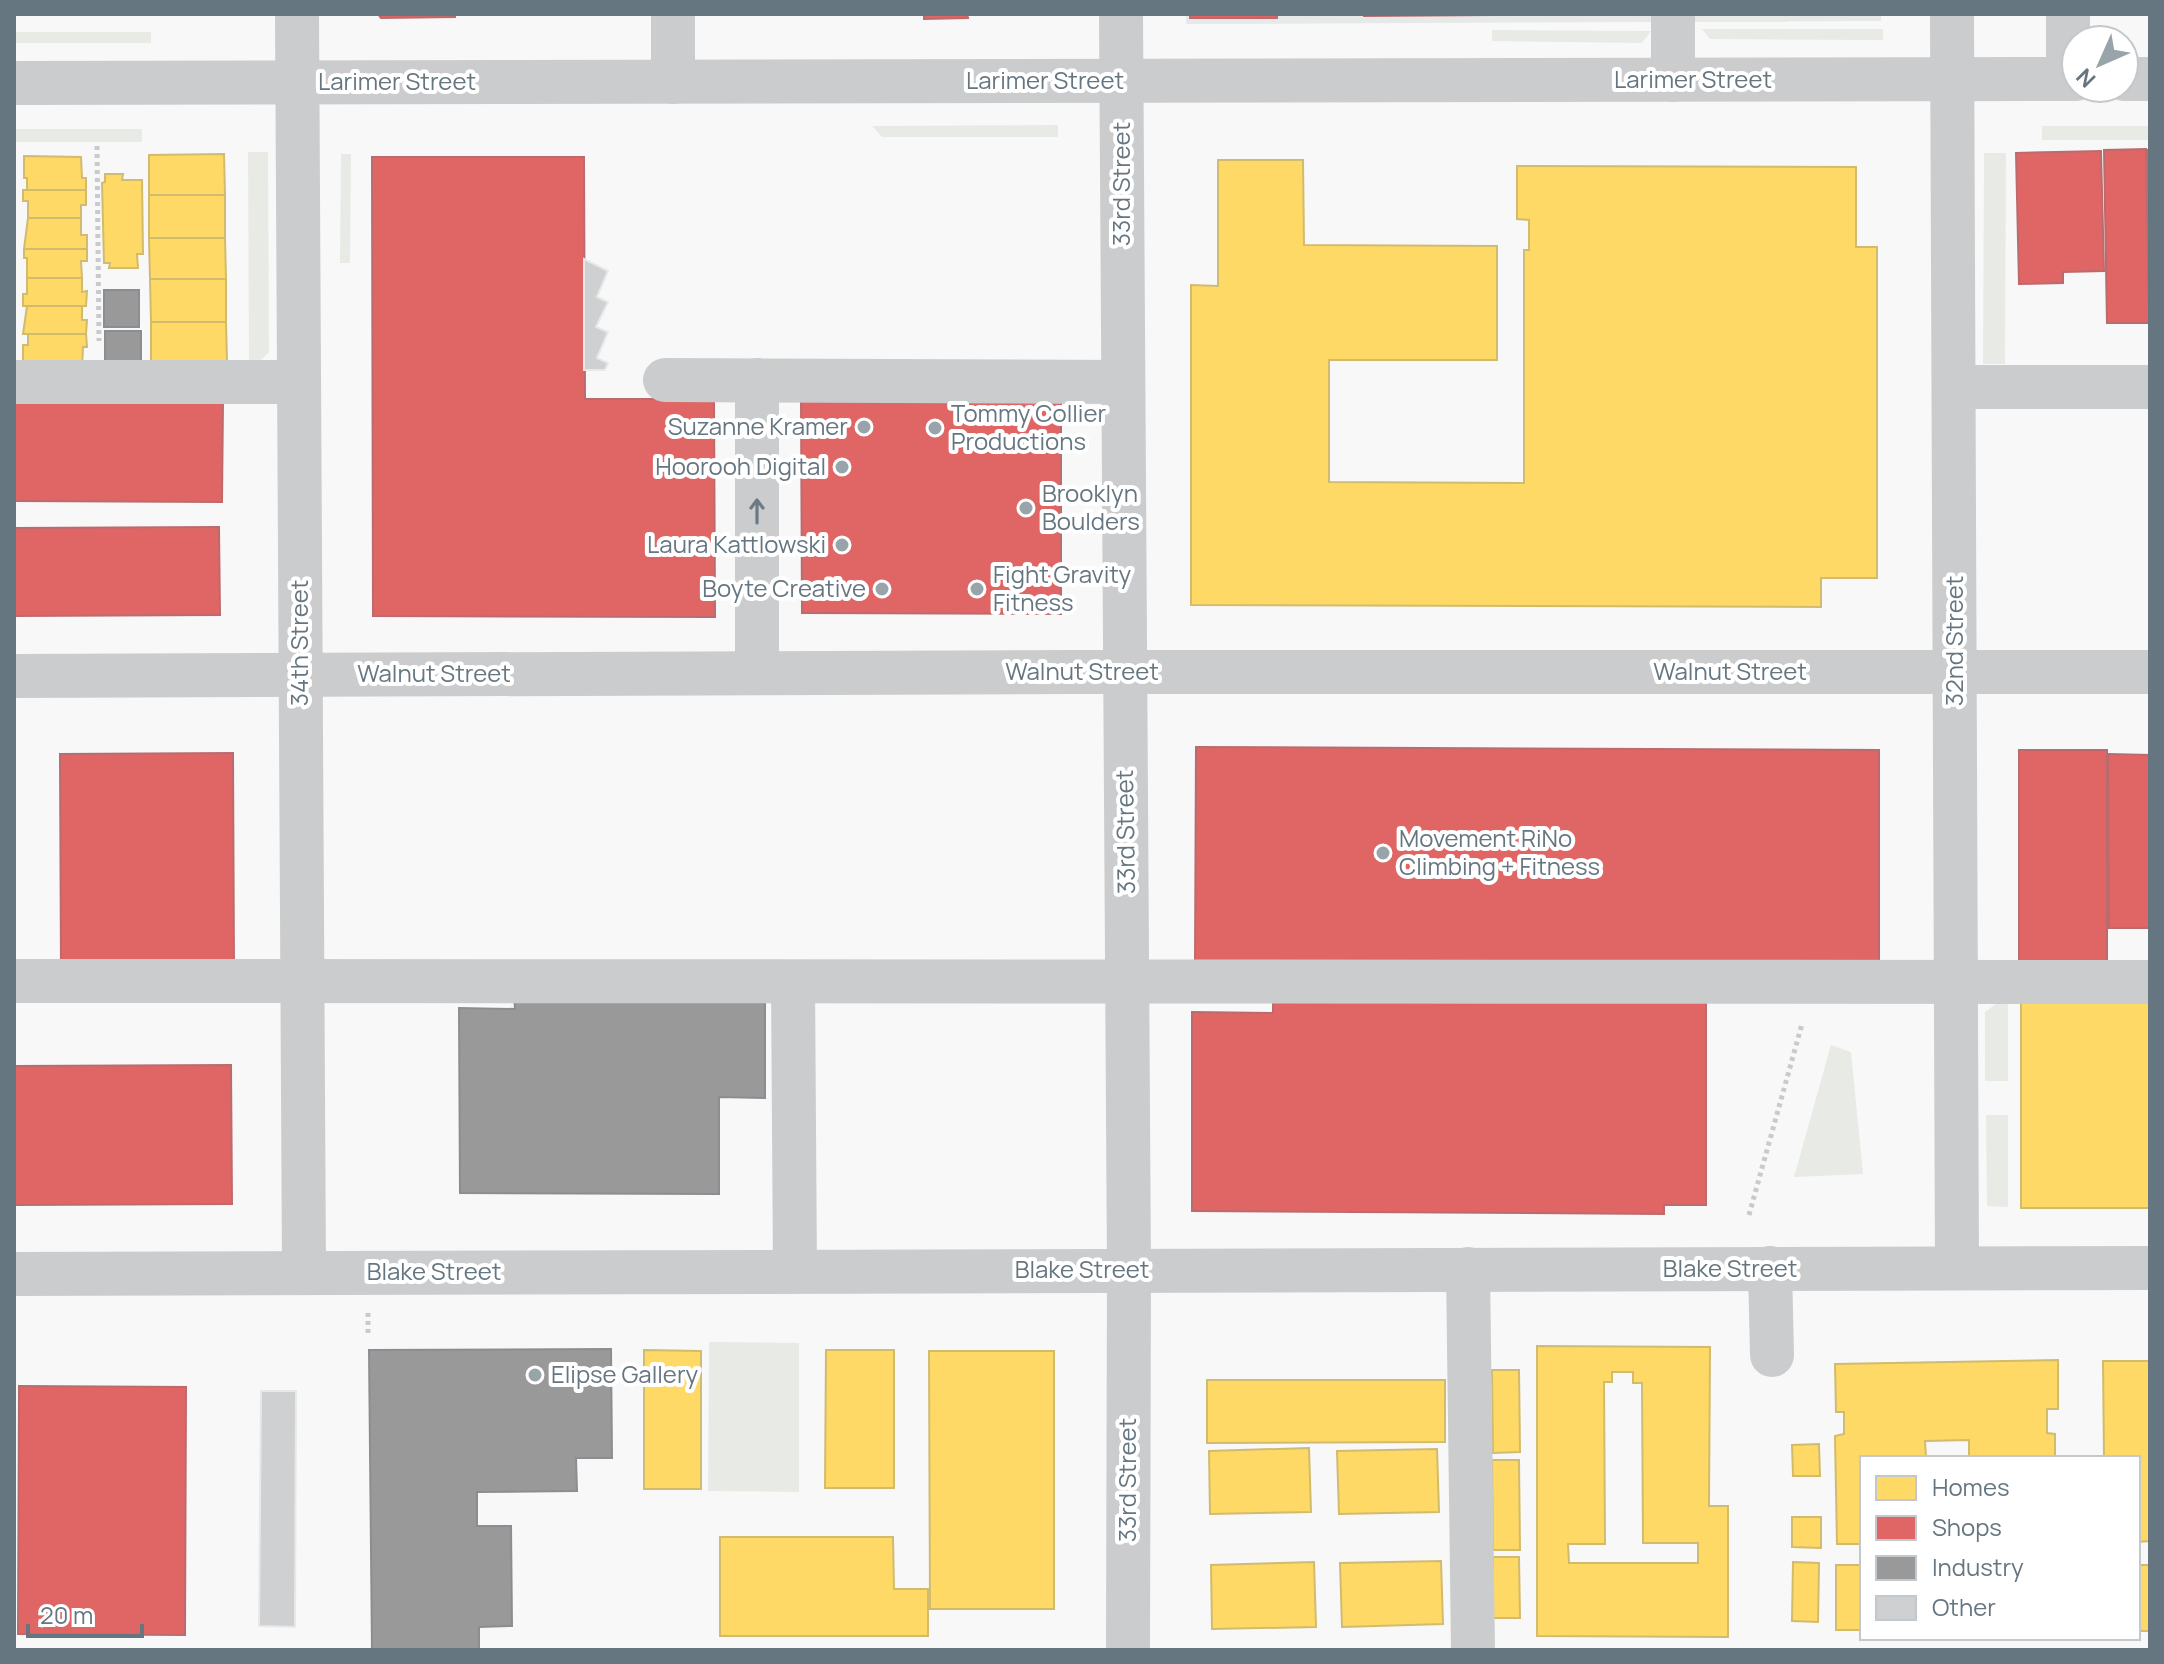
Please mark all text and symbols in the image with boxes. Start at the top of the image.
north arrow [2060,24,2140,104]
street label: Larimer Street [1614,62,1772,95]
text: N [2070,62,2102,94]
street label: Larimer Street [966,63,1124,96]
street label: Larimer Street [318,64,476,97]
street label: 33rd Street [1104,122,1137,246]
place label: Tommy Collier Productions [951,396,1106,457]
place label: Suzanne Kramer [668,409,848,442]
marker: Suzanne Kramer [855,418,873,436]
marker: Tommy Collier Productions [926,419,944,437]
place label: Hoorooh Digital [655,449,826,482]
marker: Hoorooh Digital [833,458,851,476]
place label: Brooklyn Boulders [1042,476,1140,537]
one-way arrow [749,498,765,525]
marker: Brooklyn Boulders [1017,499,1035,517]
place label: Laura Kattlowski [647,527,826,560]
marker: Laura Kattlowski [833,536,851,554]
place label: Fight Gravity Fitness [993,557,1132,618]
place label: Boyte Creative [702,571,866,604]
street label: 32nd Street [1937,576,1970,706]
street label: 34th Street [282,580,315,706]
marker: Boyte Creative [873,580,891,598]
marker: Fight Gravity Fitness [968,580,986,598]
street label: Walnut Street [1005,654,1159,687]
street label: Walnut Street [1653,654,1807,687]
street label: Walnut Street [357,656,511,689]
street label: 33rd Street [1107,770,1142,895]
place label: Movement RiNo Climbing + Fitness [1399,821,1600,882]
marker: Movement RiNo Climbing + Fitness [1374,844,1392,862]
street label: Blake Street [1663,1251,1797,1284]
street label: Blake Street [1015,1252,1149,1285]
street label: Blake Street [367,1254,501,1287]
place label: Elipse Gallery [551,1357,698,1390]
marker: Elipse Gallery [526,1366,544,1384]
street label: 33rd Street [1110,1418,1143,1542]
legend [1860,1456,2140,1640]
text: Homes [1932,1470,2010,1503]
text: Shops [1932,1510,2002,1543]
text: Industry [1932,1550,2024,1583]
scale bar [28,1588,142,1638]
text: Other [1932,1590,1996,1623]
text: 20 m [40,1598,93,1631]

